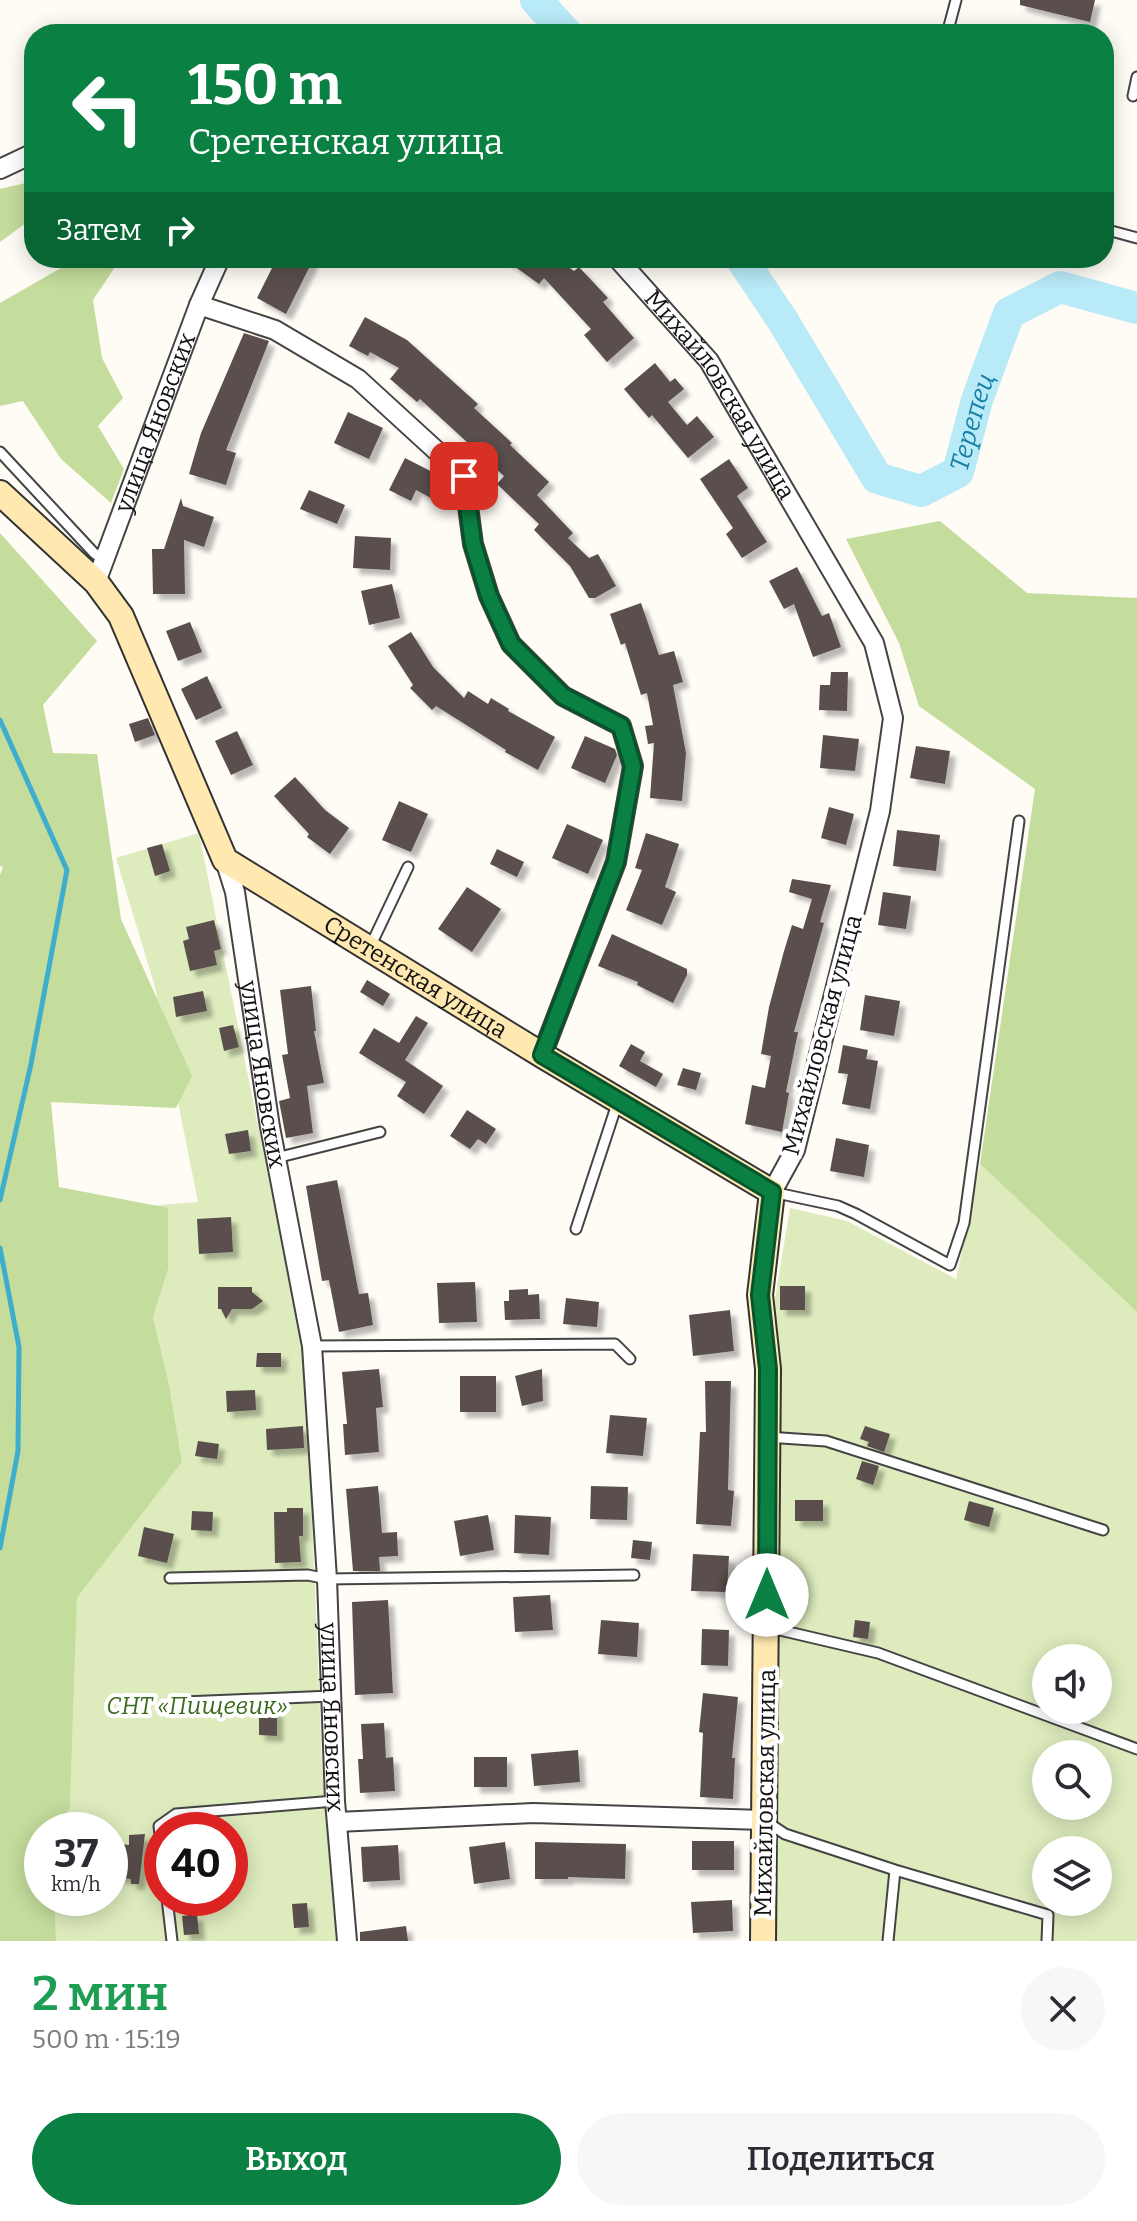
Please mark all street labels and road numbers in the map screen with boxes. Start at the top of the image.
street label: Михайловская улица [639,284,801,504]
street label: улица Яновских [109,329,201,517]
street label: Сретенская улица [319,910,512,1044]
street label: Михайловская улица [776,912,868,1158]
street label: улица Яновских [234,978,292,1170]
street label: улица Яновских [315,1621,350,1813]
street label: Михайловская улица [749,1669,781,1917]

